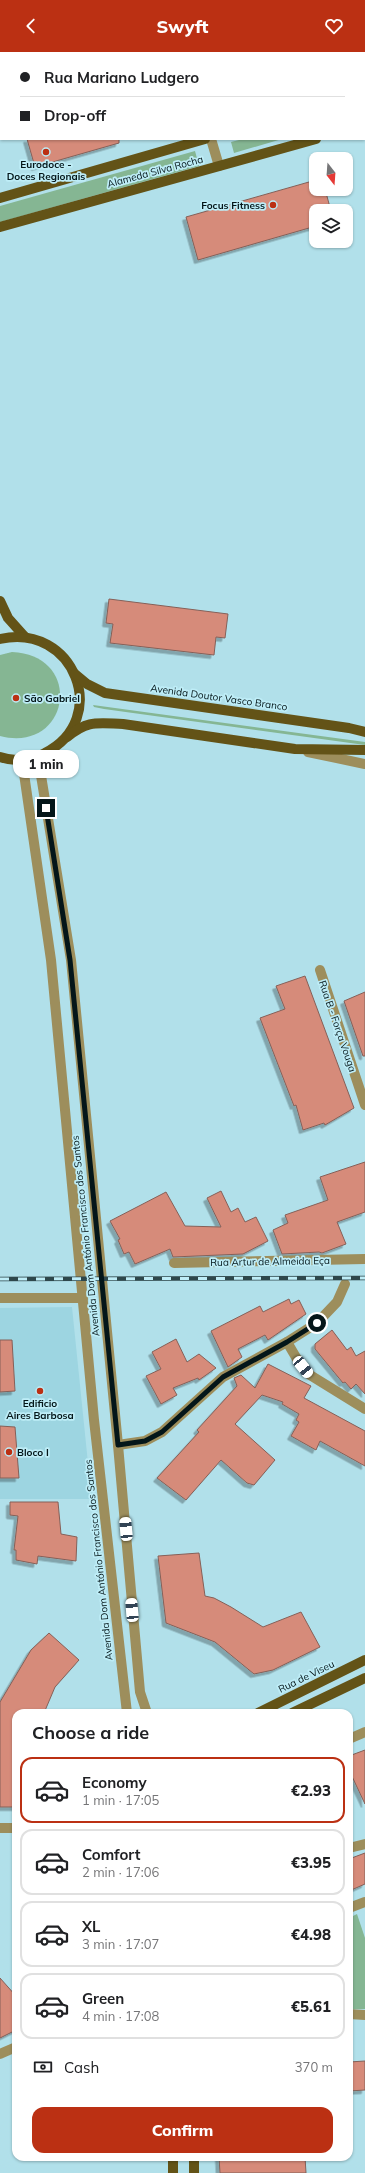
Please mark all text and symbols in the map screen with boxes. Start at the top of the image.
icon: back [20,15,42,37]
text: Swyft [157,15,208,38]
icon: heart [323,15,345,37]
text: Rua Mariano Ludgero [44,68,199,87]
text: Drop-off [44,106,106,125]
marker: Eurodoce - Doces Regionais [41,147,51,157]
street label: Alameda Silva Rocha [106,152,204,191]
north arrow [309,152,353,196]
map controls [309,152,353,248]
place label: Eurodoce - Doces Regionais [7,158,85,183]
place label: Focus Fitness [201,199,265,212]
marker: Focus Fitness [268,200,278,210]
button: layers [309,204,353,248]
street label: Avenida Doutor Vasco Branco [150,681,289,714]
place label: São Gabriel [24,692,80,705]
marker: São Gabriel [11,693,21,703]
callout: 1 min [13,750,79,778]
text: 1 min [29,756,63,772]
route end [37,799,55,817]
street label: Rua B - Força Vouga [316,979,359,1074]
street label: Avenida Dom António Francisco dos Santos [68,1135,103,1337]
street label: Rua Artur de Almeida Eça [210,1254,330,1269]
route start [308,1314,326,1332]
car [291,1354,315,1380]
marker: Edificio Aires Barbosa [35,1386,45,1396]
place label: Edificio Aires Barbosa [6,1397,74,1422]
place label: Bloco I [17,1446,49,1459]
marker: Bloco I [4,1447,14,1457]
street label: Avenida Dom António Francisco dos Santos [81,1459,116,1661]
car [119,1517,133,1541]
car [125,1598,139,1622]
street label: Rua de Viseu [276,1657,336,1696]
text: Choose a ride [32,1721,149,1744]
icon: car [34,1772,70,1808]
text: Economy [82,1773,147,1792]
text: €2.93 [291,1781,331,1800]
text: 1 min · 17:05 [82,1792,159,1808]
icon: car [34,1844,70,1880]
text: Comfort [82,1845,140,1864]
text: €3.95 [291,1853,331,1872]
text: 2 min · 17:06 [82,1864,159,1880]
icon: car [34,1916,70,1952]
text: XL [82,1917,100,1936]
text: €4.98 [291,1925,331,1944]
text: 3 min · 17:07 [82,1936,159,1952]
icon: car [34,1988,70,2024]
text: Green [82,1989,124,2008]
text: €5.61 [291,1997,331,2016]
text: 4 min · 17:08 [82,2008,159,2024]
icon: cash [32,2056,54,2078]
text: Cash [64,2058,99,2077]
text: 370 m [295,2059,333,2075]
button: Confirm [32,2107,333,2153]

